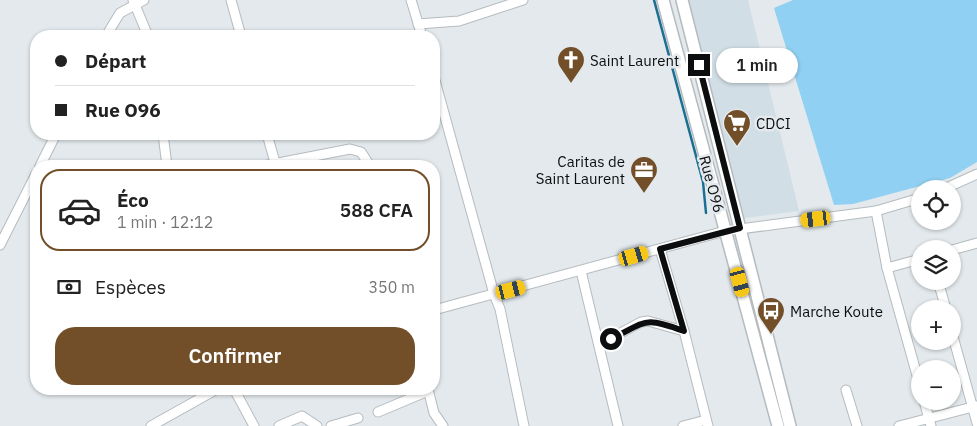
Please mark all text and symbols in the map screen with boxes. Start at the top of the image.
church icon: Saint Laurent [556,45,586,84]
callout: 1 min [716,48,799,82]
text: Départ [85,49,146,73]
place label: Saint Laurent [590,51,679,70]
route end [688,54,710,76]
text: 1 min [736,55,778,75]
text: Rue O96 [85,98,161,122]
supermarket icon: CDCI [722,108,752,147]
place label: CDCI [756,114,791,133]
place label: Caritas de Saint Laurent [536,152,625,188]
street label: Rue O96 [695,153,729,215]
office icon: Caritas de Saint Laurent [629,155,659,194]
map controls [911,180,961,410]
button: locate [911,180,961,230]
icon: car [57,188,102,233]
text: Éco [117,188,149,212]
text: 588 CFA [340,198,413,222]
car [800,210,831,228]
text: 1 min · 12:12 [117,212,213,232]
button: layers [911,240,961,290]
car [617,245,650,267]
car [728,266,751,298]
icon: cash [55,273,83,301]
text: Espèces [95,275,166,299]
text: 350 m [368,277,415,297]
car [494,279,527,301]
bus stop icon: Marche Koute [756,296,786,335]
button: + [911,300,961,350]
place label: Marche Koute [790,302,883,321]
button: Confirmer [55,327,415,385]
route start [600,328,622,350]
button: − [911,360,961,410]

